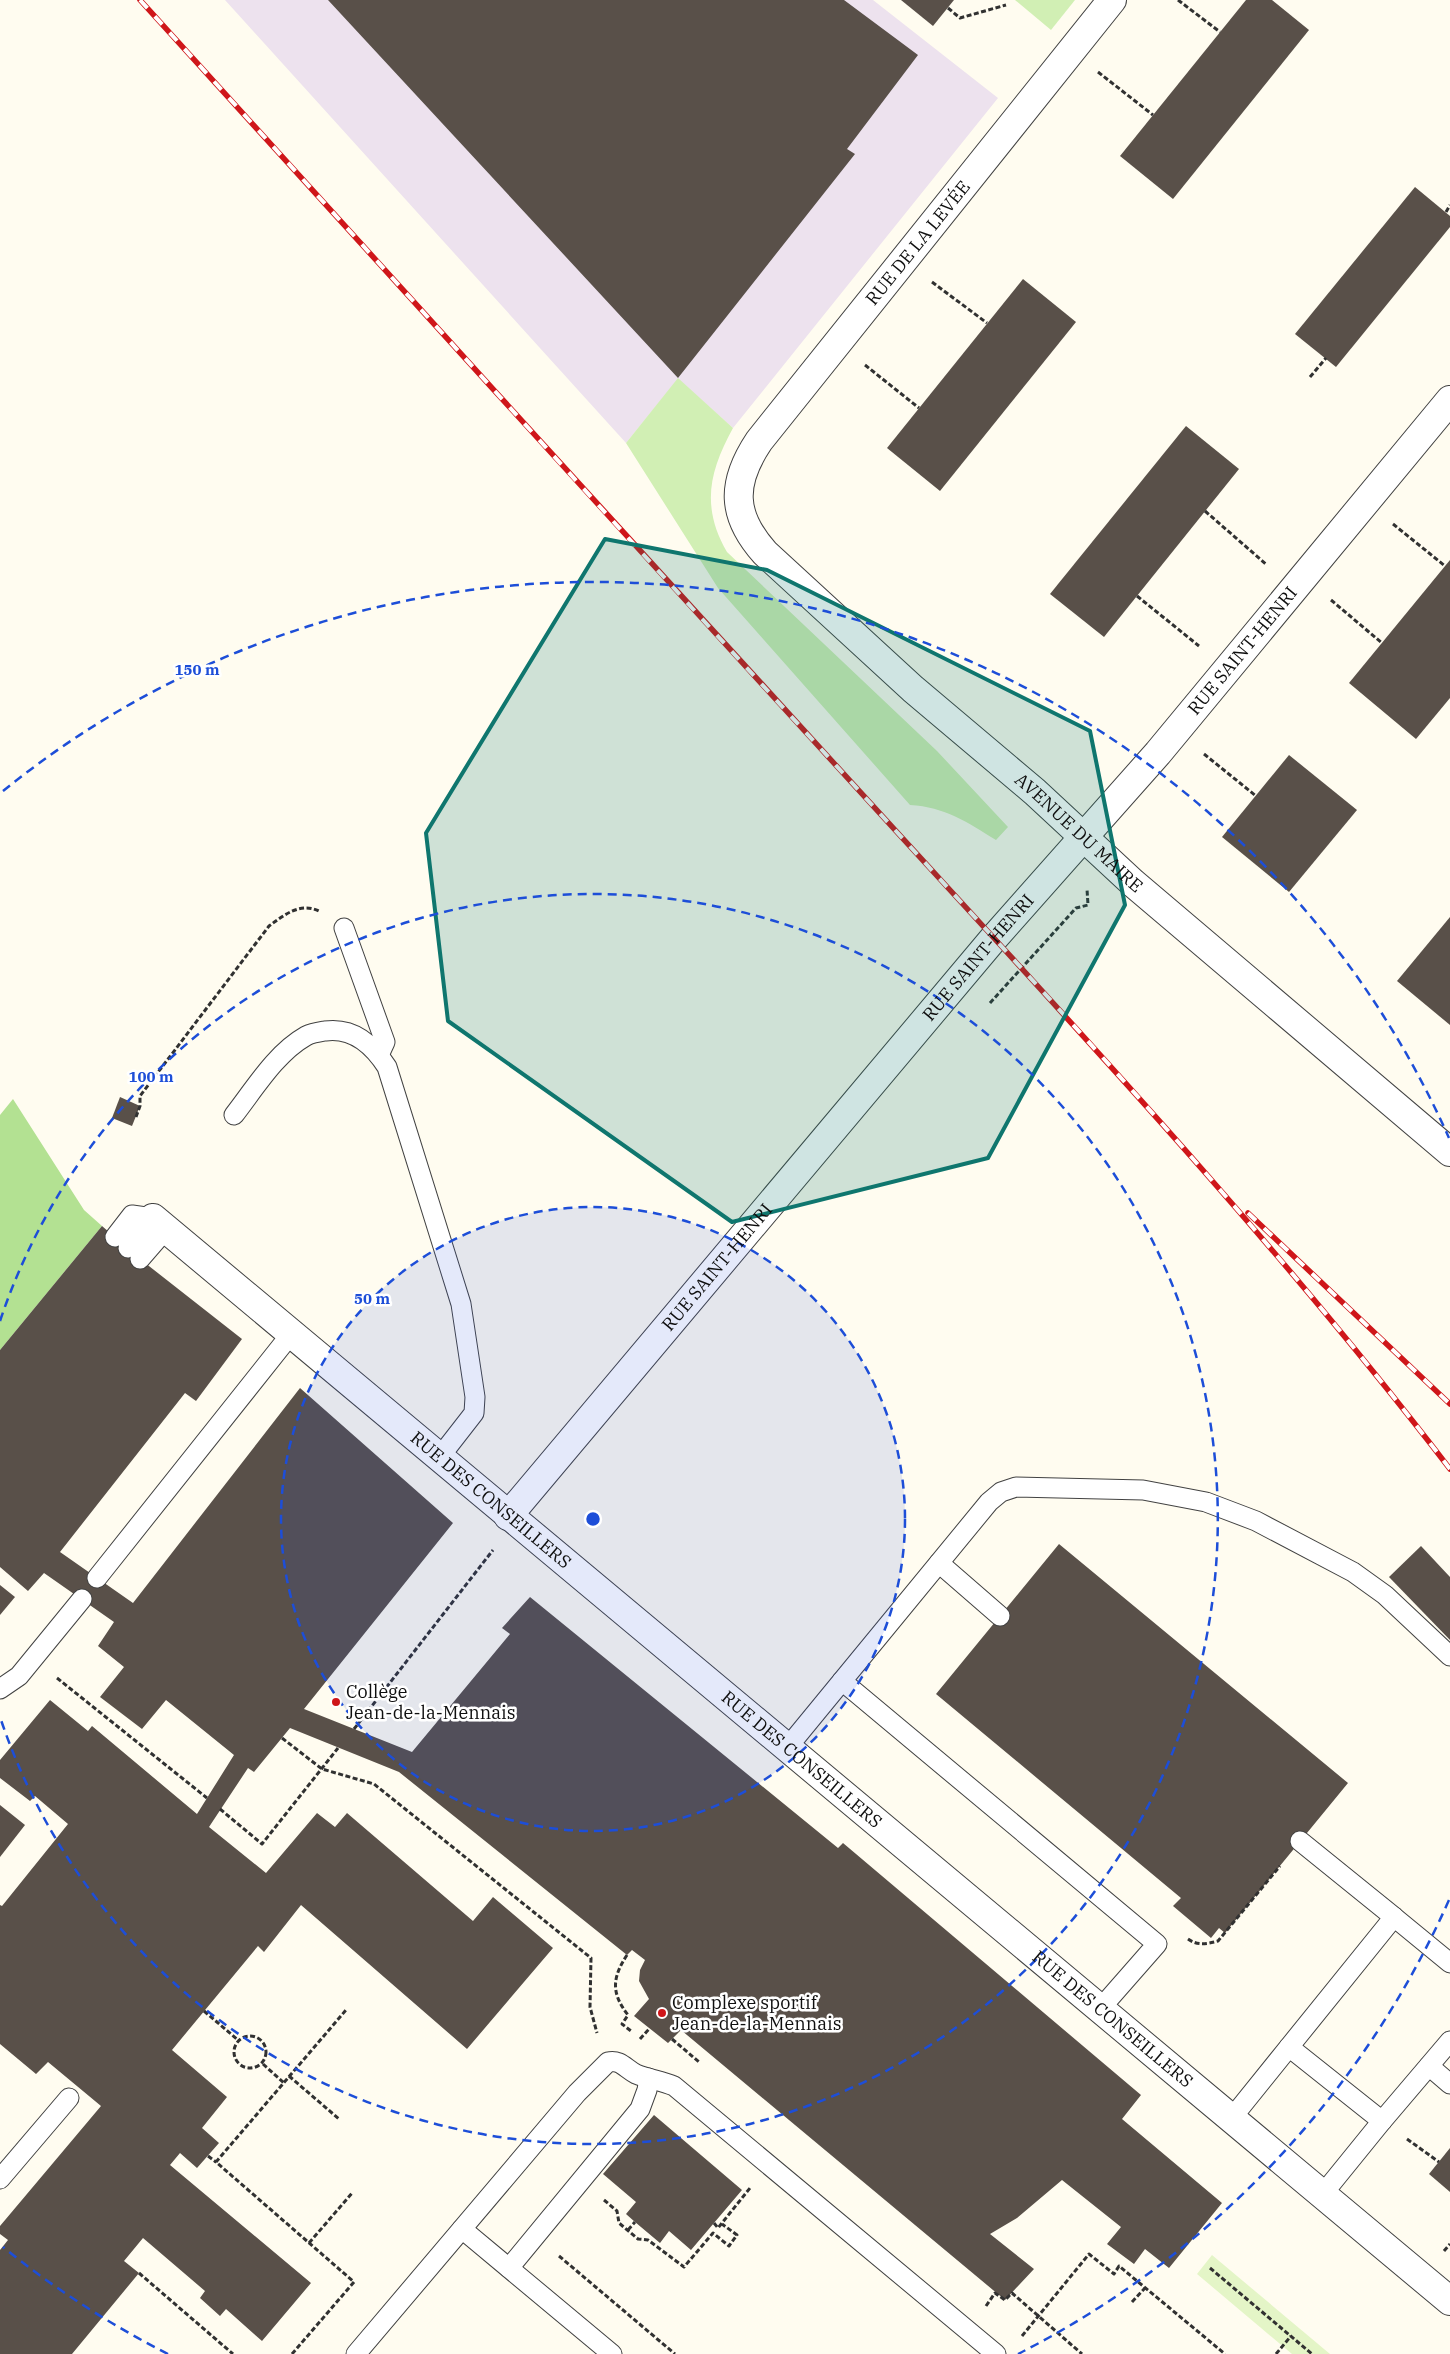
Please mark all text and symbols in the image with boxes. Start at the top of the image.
street label: RUE DE LA LEVÉE [860,176,975,310]
street label: RUE SAINT-HENRI [1182,582,1302,719]
text: 150 m [174,660,220,679]
street label: AVENUE DU MAIRE [1010,768,1148,897]
street label: RUE SAINT-HENRI [917,889,1039,1026]
text: 100 m [128,1067,174,1086]
street label: RUE SAINT-HENRI [657,1198,777,1336]
text: 50 m [354,1289,390,1308]
street label: RUE DES CONSEILLERS [406,1426,576,1573]
centre of rings [584,1510,602,1528]
place label: Collège Jean-de-la-Mennais [346,1680,515,1724]
street label: RUE DES CONSEILLERS [717,1686,887,1833]
marker: Collège Jean-de-la-Mennais [330,1696,342,1708]
street label: RUE DES CONSEILLERS [1028,1945,1198,2092]
place label: Complexe sportif Jean-de-la-Mennais [672,1991,841,2035]
marker: Complexe sportif Jean-de-la-Mennais [656,2007,668,2019]

